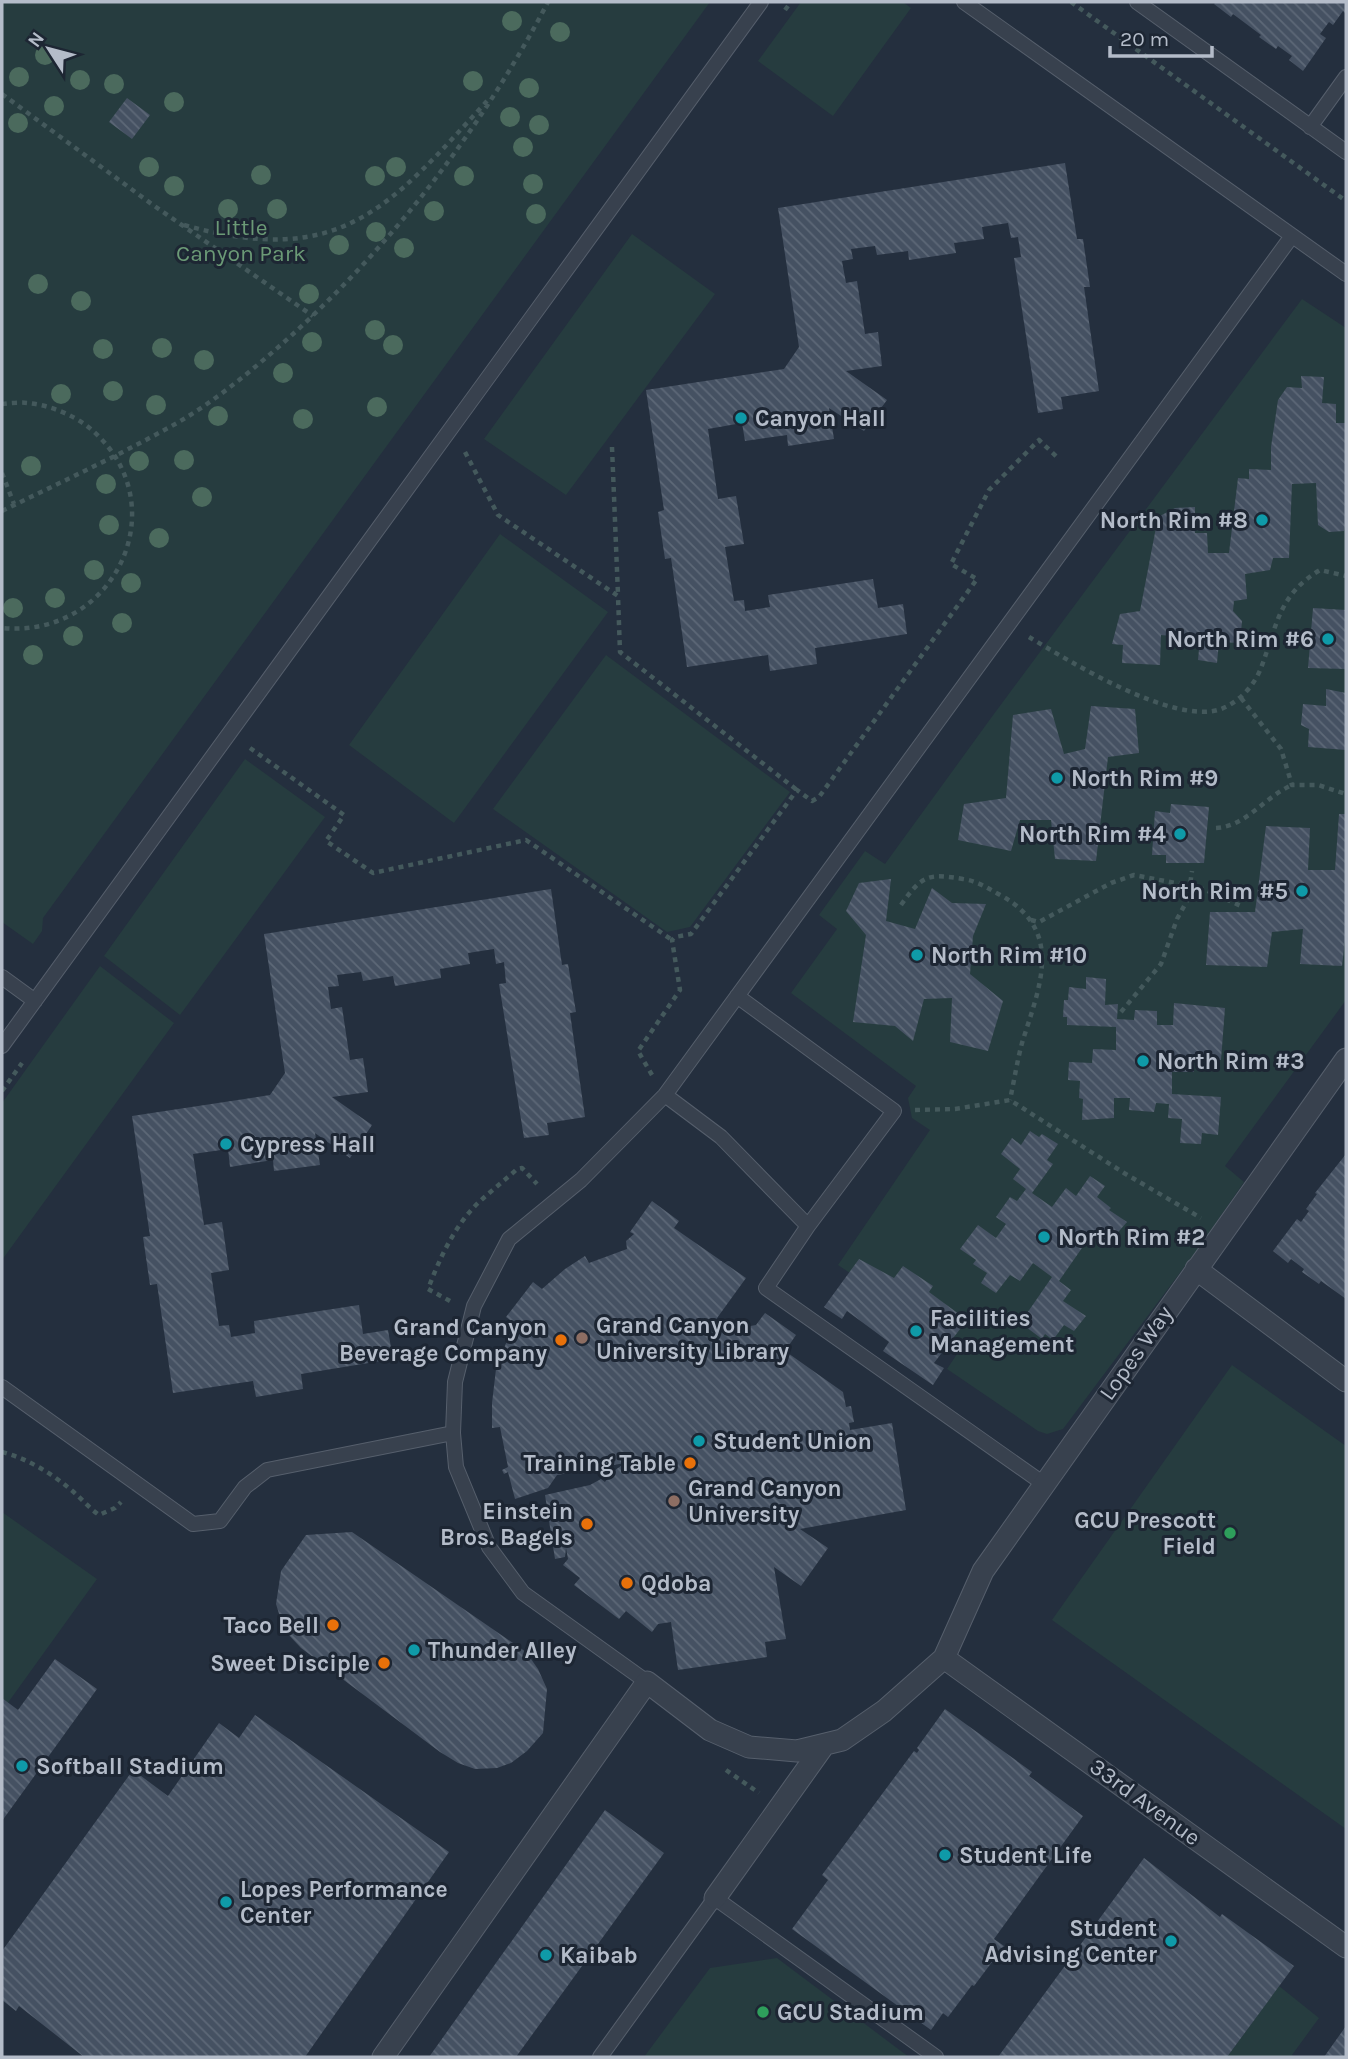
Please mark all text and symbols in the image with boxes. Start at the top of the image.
north arrow [14,14,84,84]
scale bar [1110,14,1212,58]
text: 20 m [1120,27,1169,51]
text: N [23,28,49,52]
park label: Little Canyon Park [176,214,306,267]
place label: Canyon Hall [755,405,886,432]
marker: Canyon Hall [733,410,749,426]
place label: North Rim #8 [1100,507,1248,534]
marker: North Rim #8 [1254,512,1270,528]
place label: North Rim #6 [1167,626,1314,653]
marker: North Rim #6 [1320,631,1336,647]
place label: North Rim #9 [1071,765,1218,792]
marker: North Rim #9 [1049,770,1065,786]
place label: North Rim #4 [1019,821,1166,848]
marker: North Rim #4 [1172,826,1188,842]
place label: North Rim #5 [1141,878,1288,905]
marker: North Rim #5 [1294,883,1310,899]
place label: North Rim #10 [931,942,1087,969]
marker: North Rim #10 [909,947,925,963]
place label: North Rim #3 [1157,1048,1305,1075]
marker: North Rim #3 [1135,1053,1151,1069]
place label: Cypress Hall [240,1131,375,1158]
marker: Cypress Hall [218,1136,234,1152]
place label: North Rim #2 [1058,1224,1205,1251]
marker: North Rim #2 [1036,1229,1052,1245]
street label: Lopes Way [1094,1300,1179,1406]
place label: Facilities Management [930,1305,1074,1358]
place label: Grand Canyon University Library [596,1312,790,1365]
place label: Grand Canyon Beverage Company [339,1314,547,1367]
marker: Facilities Management [908,1323,924,1339]
marker: Grand Canyon University Library [574,1330,590,1346]
marker: Grand Canyon Beverage Company [553,1332,569,1348]
place label: Student Union [713,1428,872,1455]
marker: Student Union [691,1433,707,1449]
place label: Training Table [523,1450,676,1477]
marker: Training Table [682,1455,698,1471]
place label: Grand Canyon University [688,1475,842,1528]
marker: Grand Canyon University [666,1493,682,1509]
place label: Einstein Bros. Bagels [440,1498,573,1551]
place label: GCU Prescott Field [1074,1507,1216,1560]
marker: Einstein Bros. Bagels [579,1516,595,1532]
marker: GCU Prescott Field [1222,1525,1238,1541]
place label: Qdoba [641,1570,712,1597]
marker: Qdoba [619,1575,635,1591]
place label: Taco Bell [223,1612,319,1639]
marker: Taco Bell [325,1617,341,1633]
place label: Thunder Alley [428,1637,577,1664]
marker: Thunder Alley [406,1642,422,1658]
place label: Sweet Disciple [210,1650,370,1677]
marker: Sweet Disciple [376,1655,392,1671]
place label: Softball Stadium [36,1753,224,1780]
street label: 33rd Avenue [1084,1753,1206,1851]
marker: Softball Stadium [14,1758,30,1774]
place label: Student Life [959,1842,1092,1869]
marker: Student Life [937,1847,953,1863]
place label: Lopes Performance Center [240,1876,448,1929]
marker: Lopes Performance Center [218,1894,234,1910]
place label: Student Advising Center [984,1915,1157,1968]
marker: Student Advising Center [1163,1933,1179,1949]
place label: Kaibab [560,1942,638,1969]
marker: Kaibab [538,1947,554,1963]
place label: GCU Stadium [777,1999,924,2026]
marker: GCU Stadium [755,2004,771,2020]

